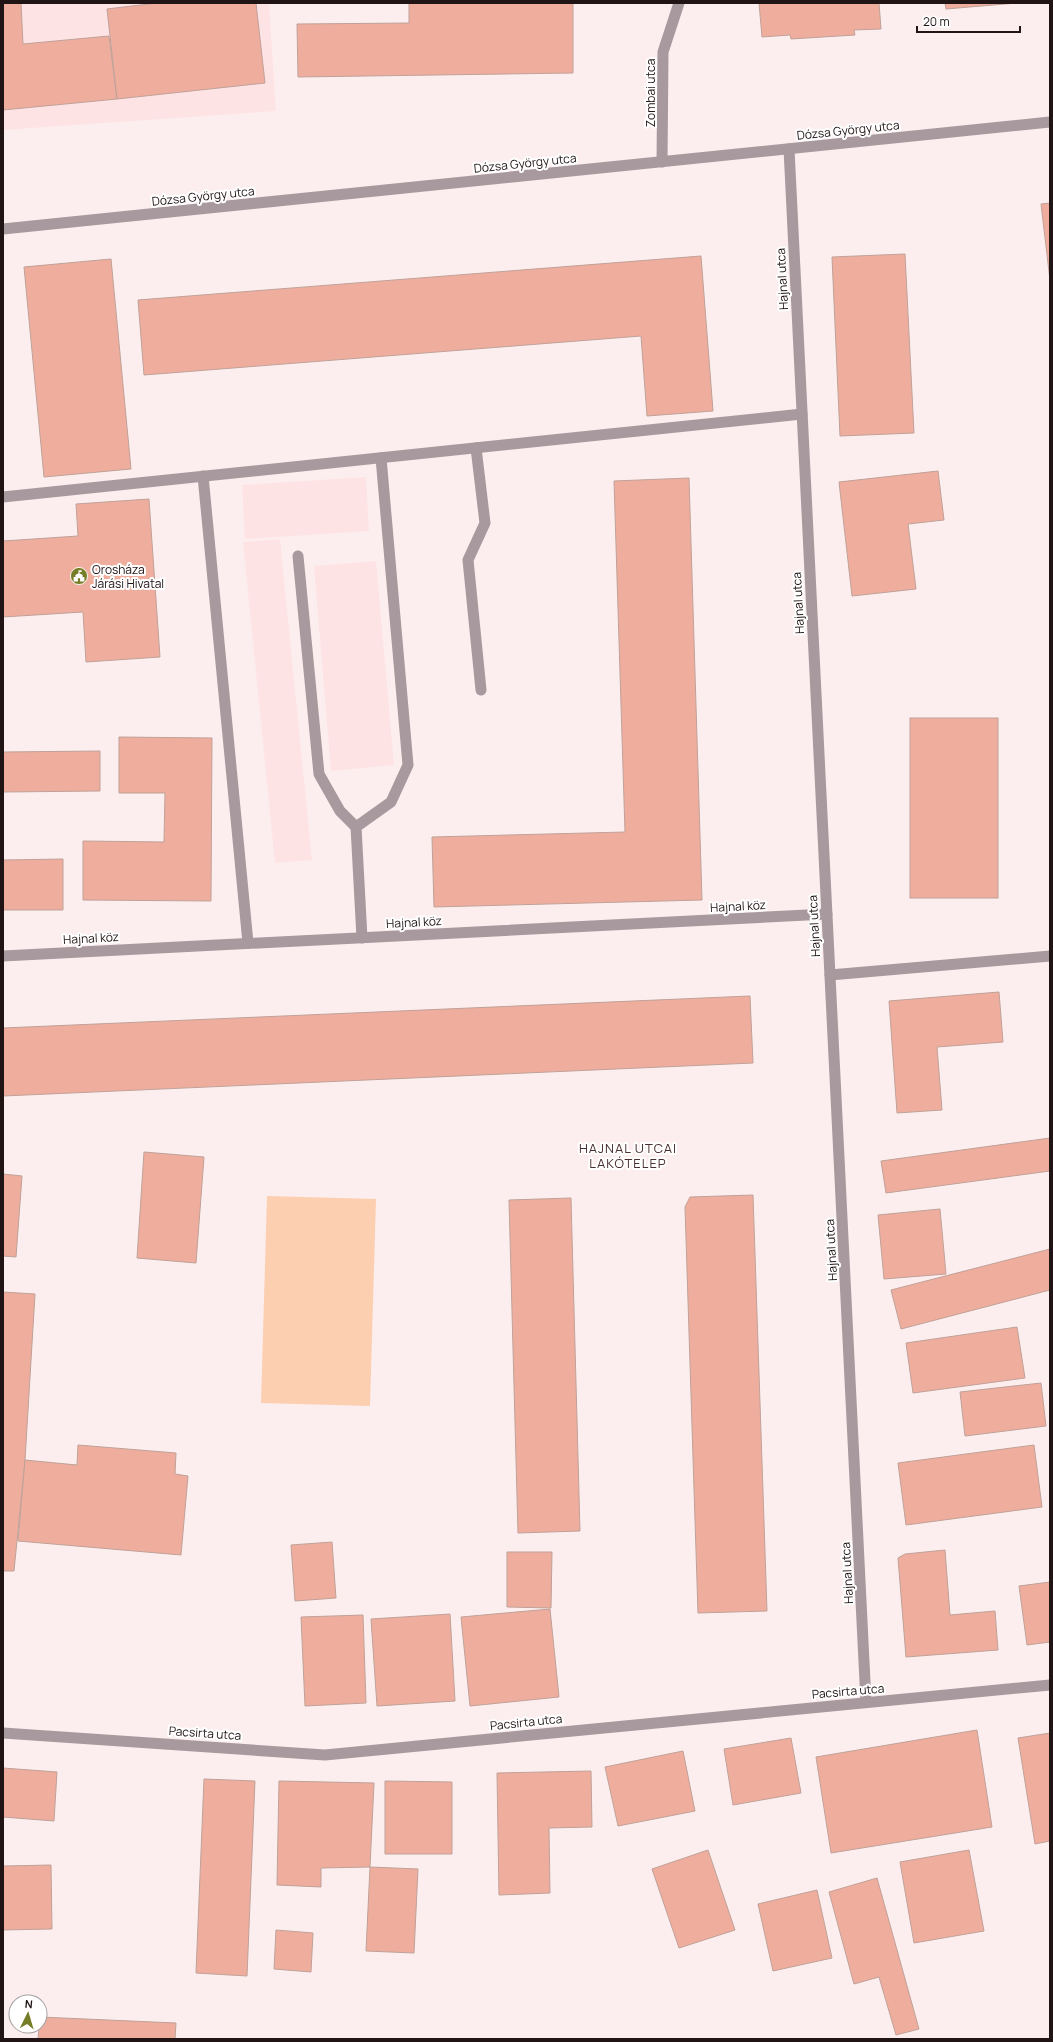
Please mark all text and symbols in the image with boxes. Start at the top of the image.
scale bar [917,8,1020,34]
text: 20 m [923,13,950,30]
street label: Zombai utca [642,59,659,127]
street label: Dózsa György utca [796,116,900,144]
street label: Dózsa György utca [473,149,577,177]
street label: Dózsa György utca [151,182,255,210]
street label: Hajnal utca [772,248,792,310]
place label: Orosháza Járási Hivatal [92,561,164,592]
public building icon: Orosháza Járási Hivatal [69,566,89,586]
street label: Hajnal utca [788,572,808,634]
street label: Hajnal utca [804,895,824,957]
street label: Hajnal köz [710,896,766,916]
street label: Hajnal köz [386,912,442,932]
street label: Hajnal köz [63,928,119,948]
district label: HAJNAL UTCAI LAKÓTELEP [579,1139,677,1172]
street label: Hajnal utca [821,1219,841,1281]
street label: Hajnal utca [837,1542,857,1604]
street label: Pacsirta utca [811,1679,885,1703]
street label: Pacsirta utca [489,1710,563,1734]
street label: Pacsirta utca [168,1722,242,1744]
north arrow [8,1994,48,2034]
text: N [24,1996,34,2011]

